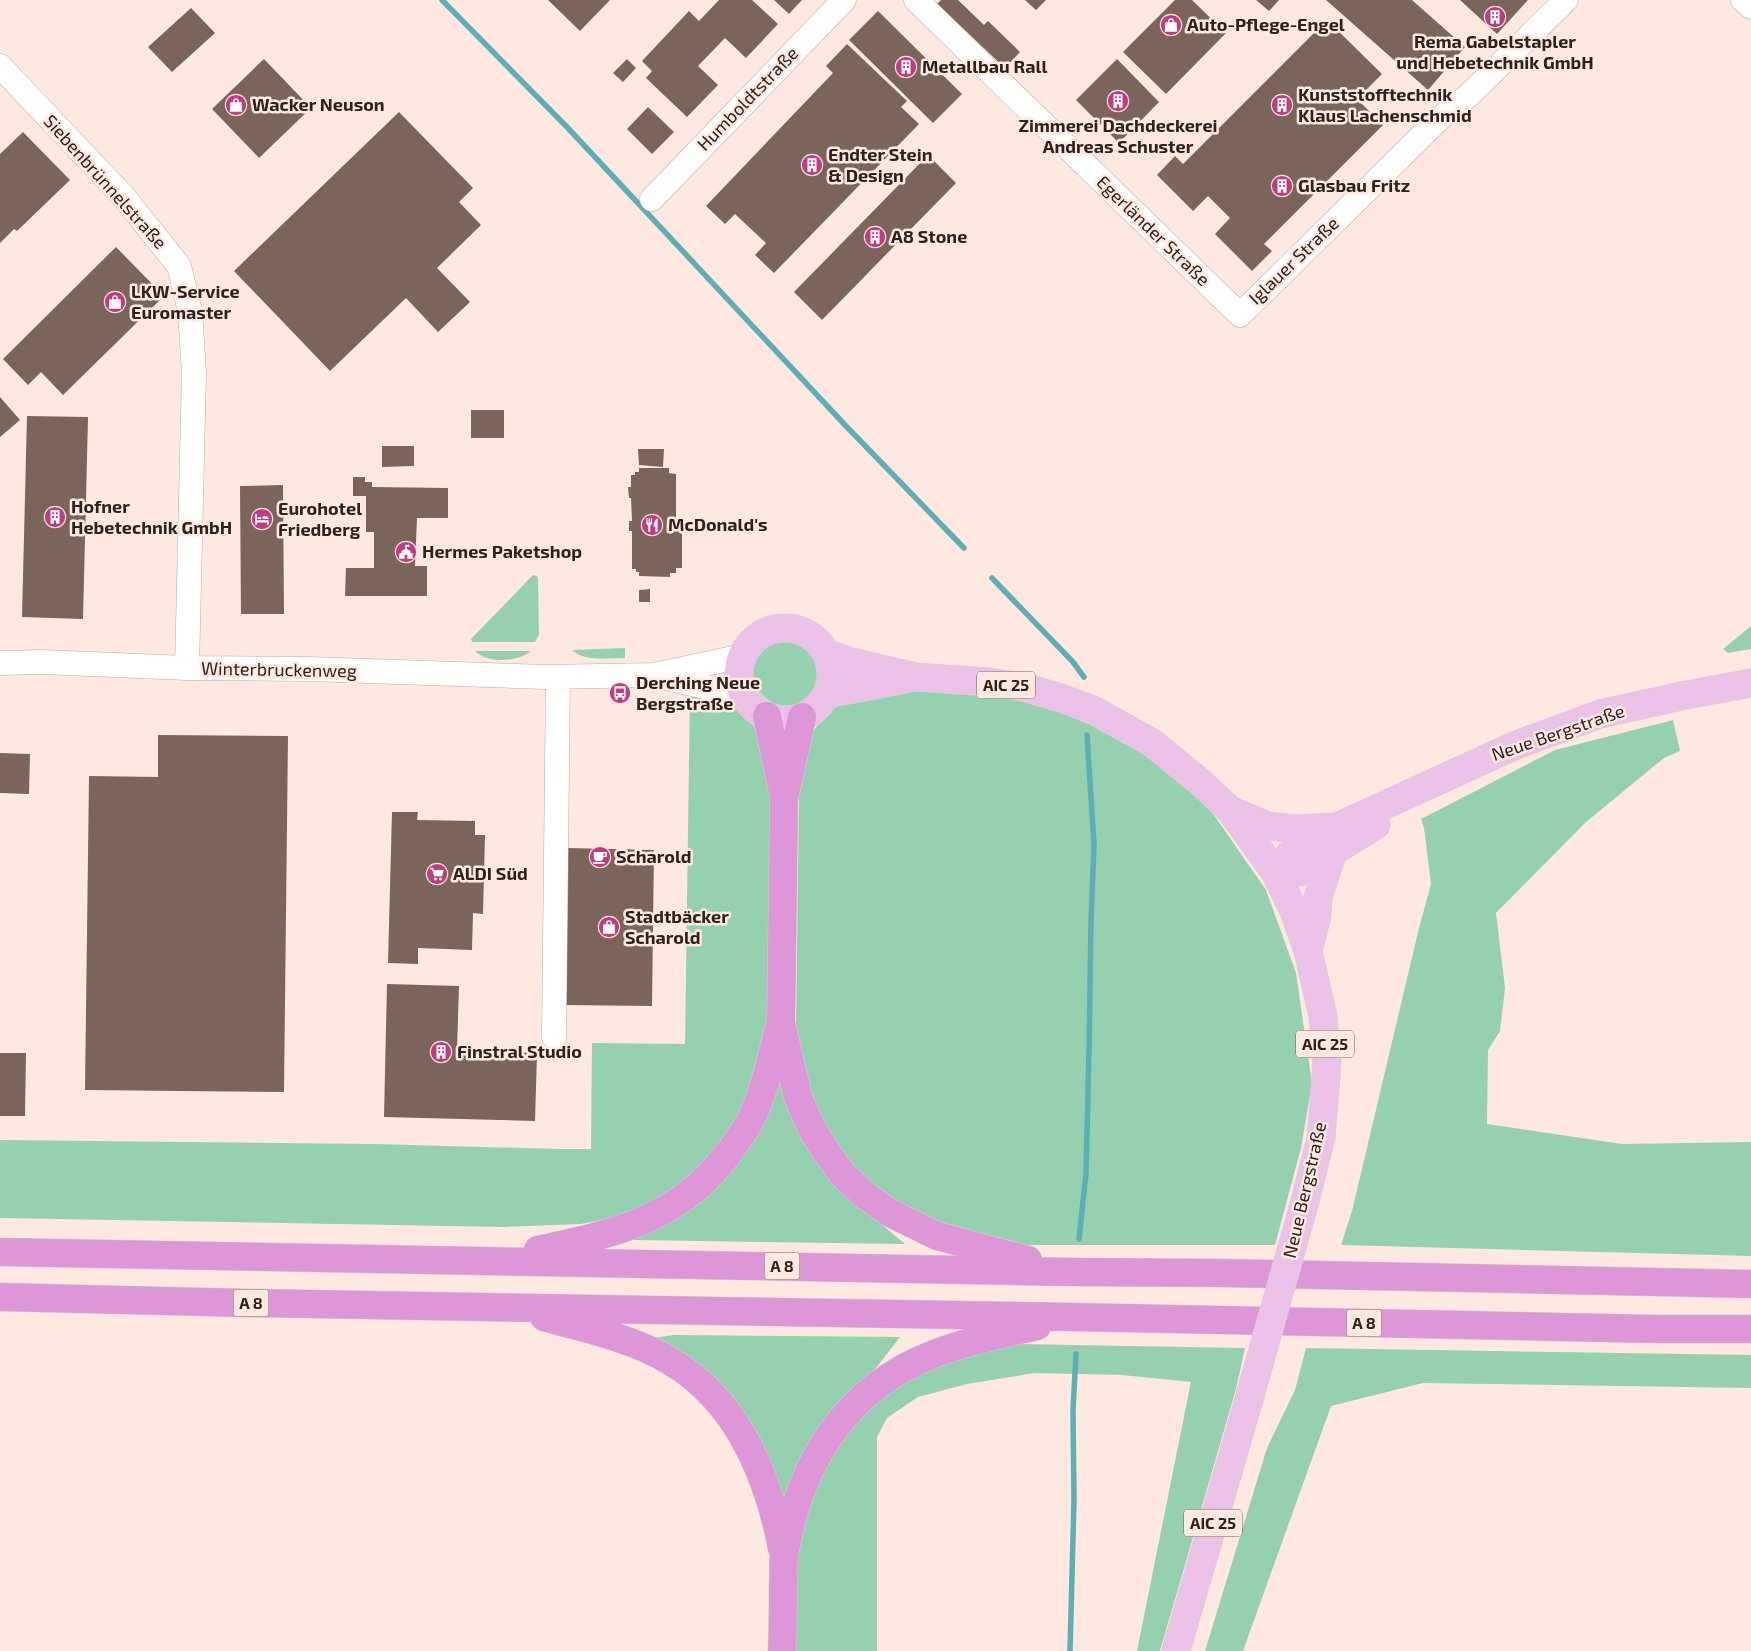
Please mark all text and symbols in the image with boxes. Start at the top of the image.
building icon: Rema Gabelstapler und Hebetechnik GmbH [1483,5,1507,29]
shop icon: Auto-Pflege-Engel [1159,13,1183,37]
place label: Auto-Pflege-Engel [1187,13,1345,35]
place label: Rema Gabelstapler und Hebetechnik GmbH [1396,30,1594,73]
street label: Humboldtstraße [692,42,802,155]
building icon: Metallbau Rall [894,55,918,79]
place label: Metallbau Rall [922,55,1047,77]
place label: Kunststofftechnik Klaus Lachenschmid [1298,83,1472,126]
building icon: Zimmerei Dachdeckerei Andreas Schuster [1106,89,1130,113]
shop icon: Wacker Neuson [224,93,248,117]
place label: Wacker Neuson [252,93,385,115]
building icon: Kunststofftechnik Klaus Lachenschmid [1270,93,1294,117]
street label: Siebenbrünnelstraße [40,110,172,253]
place label: Zimmerei Dachdeckerei Andreas Schuster [1018,114,1218,157]
place label: Endter Stein & Design [828,143,933,186]
building icon: Endter Stein & Design [800,153,824,177]
street label: Egerländer Straße [1092,171,1215,290]
building icon: Glasbau Fritz [1270,174,1294,198]
place label: Glasbau Fritz [1298,174,1410,196]
street label: Iglauer Straße [1244,212,1343,309]
building icon: A8 Stone [863,225,887,249]
place label: A8 Stone [891,225,967,247]
place label: LKW-Service Euromaster [131,280,240,323]
shop icon: LKW-Service Euromaster [103,290,127,314]
place label: Hofner Hebetechnik GmbH [71,495,232,538]
place label: Eurohotel Friedberg [278,497,362,540]
building icon: Hofner Hebetechnik GmbH [43,505,67,529]
hotel icon: Eurohotel Friedberg [250,507,274,531]
restaurant icon: McDonald's [640,513,664,537]
place label: McDonald's [668,513,768,535]
public building icon: Hermes Paketshop [394,540,418,564]
place label: Hermes Paketshop [422,540,582,562]
street label: Winterbruckenweg [201,657,357,681]
place label: Derching Neue Bergstraße [636,671,760,714]
road number: AIC 25 [977,672,1035,698]
bus stop icon: Derching Neue Bergstraße [608,681,632,705]
street label: Neue Bergstraße [1488,699,1627,765]
cafe icon: Scharold [588,845,612,869]
place label: Scharold [616,845,692,867]
supermarket icon: ALDI Süd [425,862,449,886]
place label: ALDI Süd [453,862,528,884]
place label: Stadtbäcker Scharold [625,905,729,948]
shop icon: Stadtbäcker Scharold [597,915,621,939]
road number: AIC 25 [1296,1030,1354,1058]
building icon: Finstral Studio [429,1040,453,1064]
place label: Finstral Studio [457,1040,582,1062]
street label: Neue Bergstraße [1278,1119,1330,1260]
road number: A 8 [764,1252,800,1280]
road number: A 8 [234,1290,268,1316]
road number: A 8 [1346,1310,1382,1336]
road number: AIC 25 [1184,1510,1242,1536]

